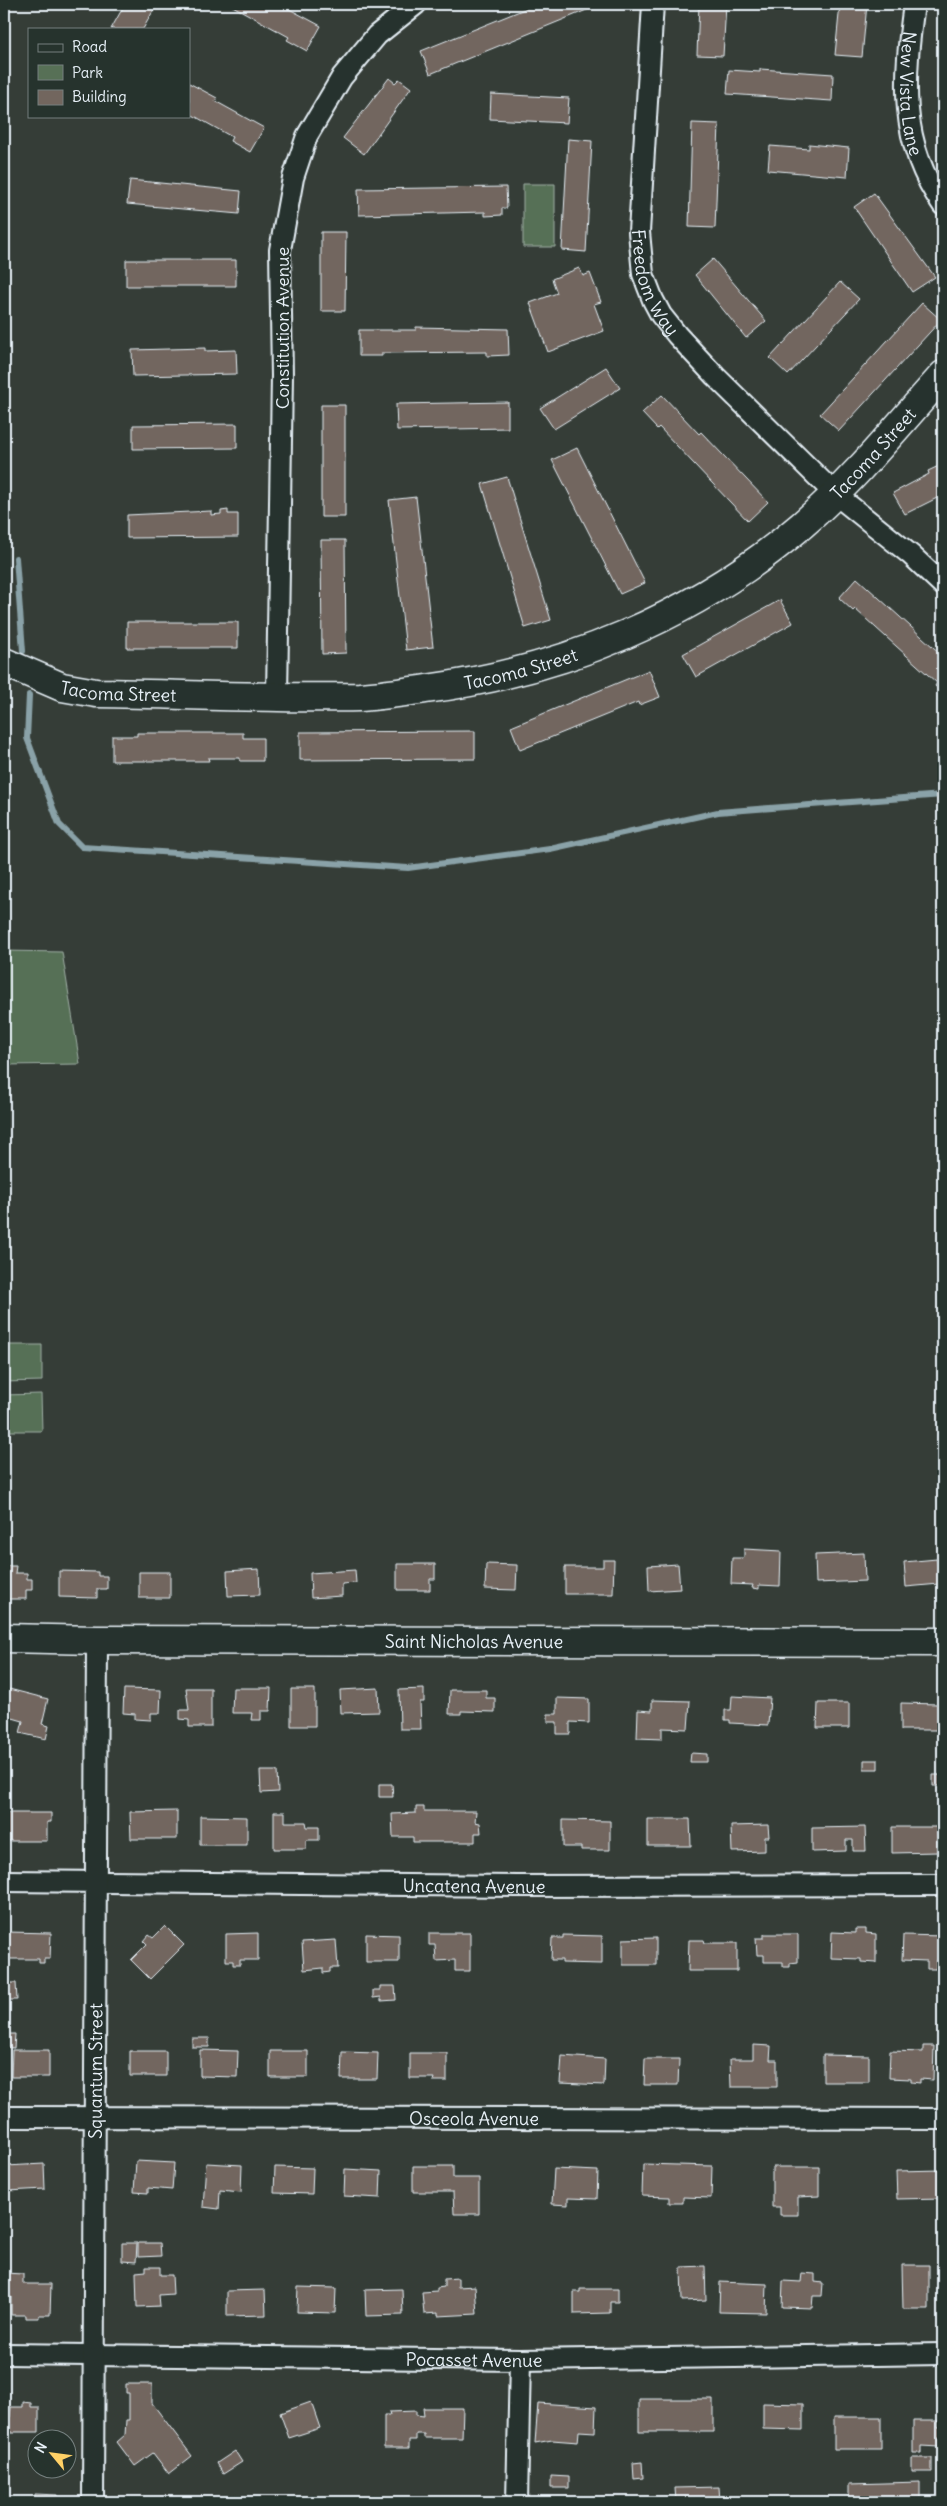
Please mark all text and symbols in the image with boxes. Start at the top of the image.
legend [28,28,190,118]
street label: New Vista Lane [895,30,928,158]
text: Road [72,37,107,56]
text: Park [72,63,103,82]
text: Building [72,87,127,106]
street label: Freedom Way [627,228,684,340]
street label: Constitution Avenue [271,247,294,409]
street label: Tacoma Street [825,403,920,504]
street label: Tacoma Street [462,643,580,694]
street label: Tacoma Street [59,675,177,706]
street label: Saint Nicholas Avenue [385,1629,563,1653]
street label: Uncatena Avenue [402,1873,545,1898]
street label: Squantum Street [83,2003,107,2139]
street label: Osceola Avenue [409,2106,539,2130]
street label: Pocasset Avenue [405,2347,543,2372]
north arrow [28,2428,78,2478]
text: N [30,2439,51,2456]

